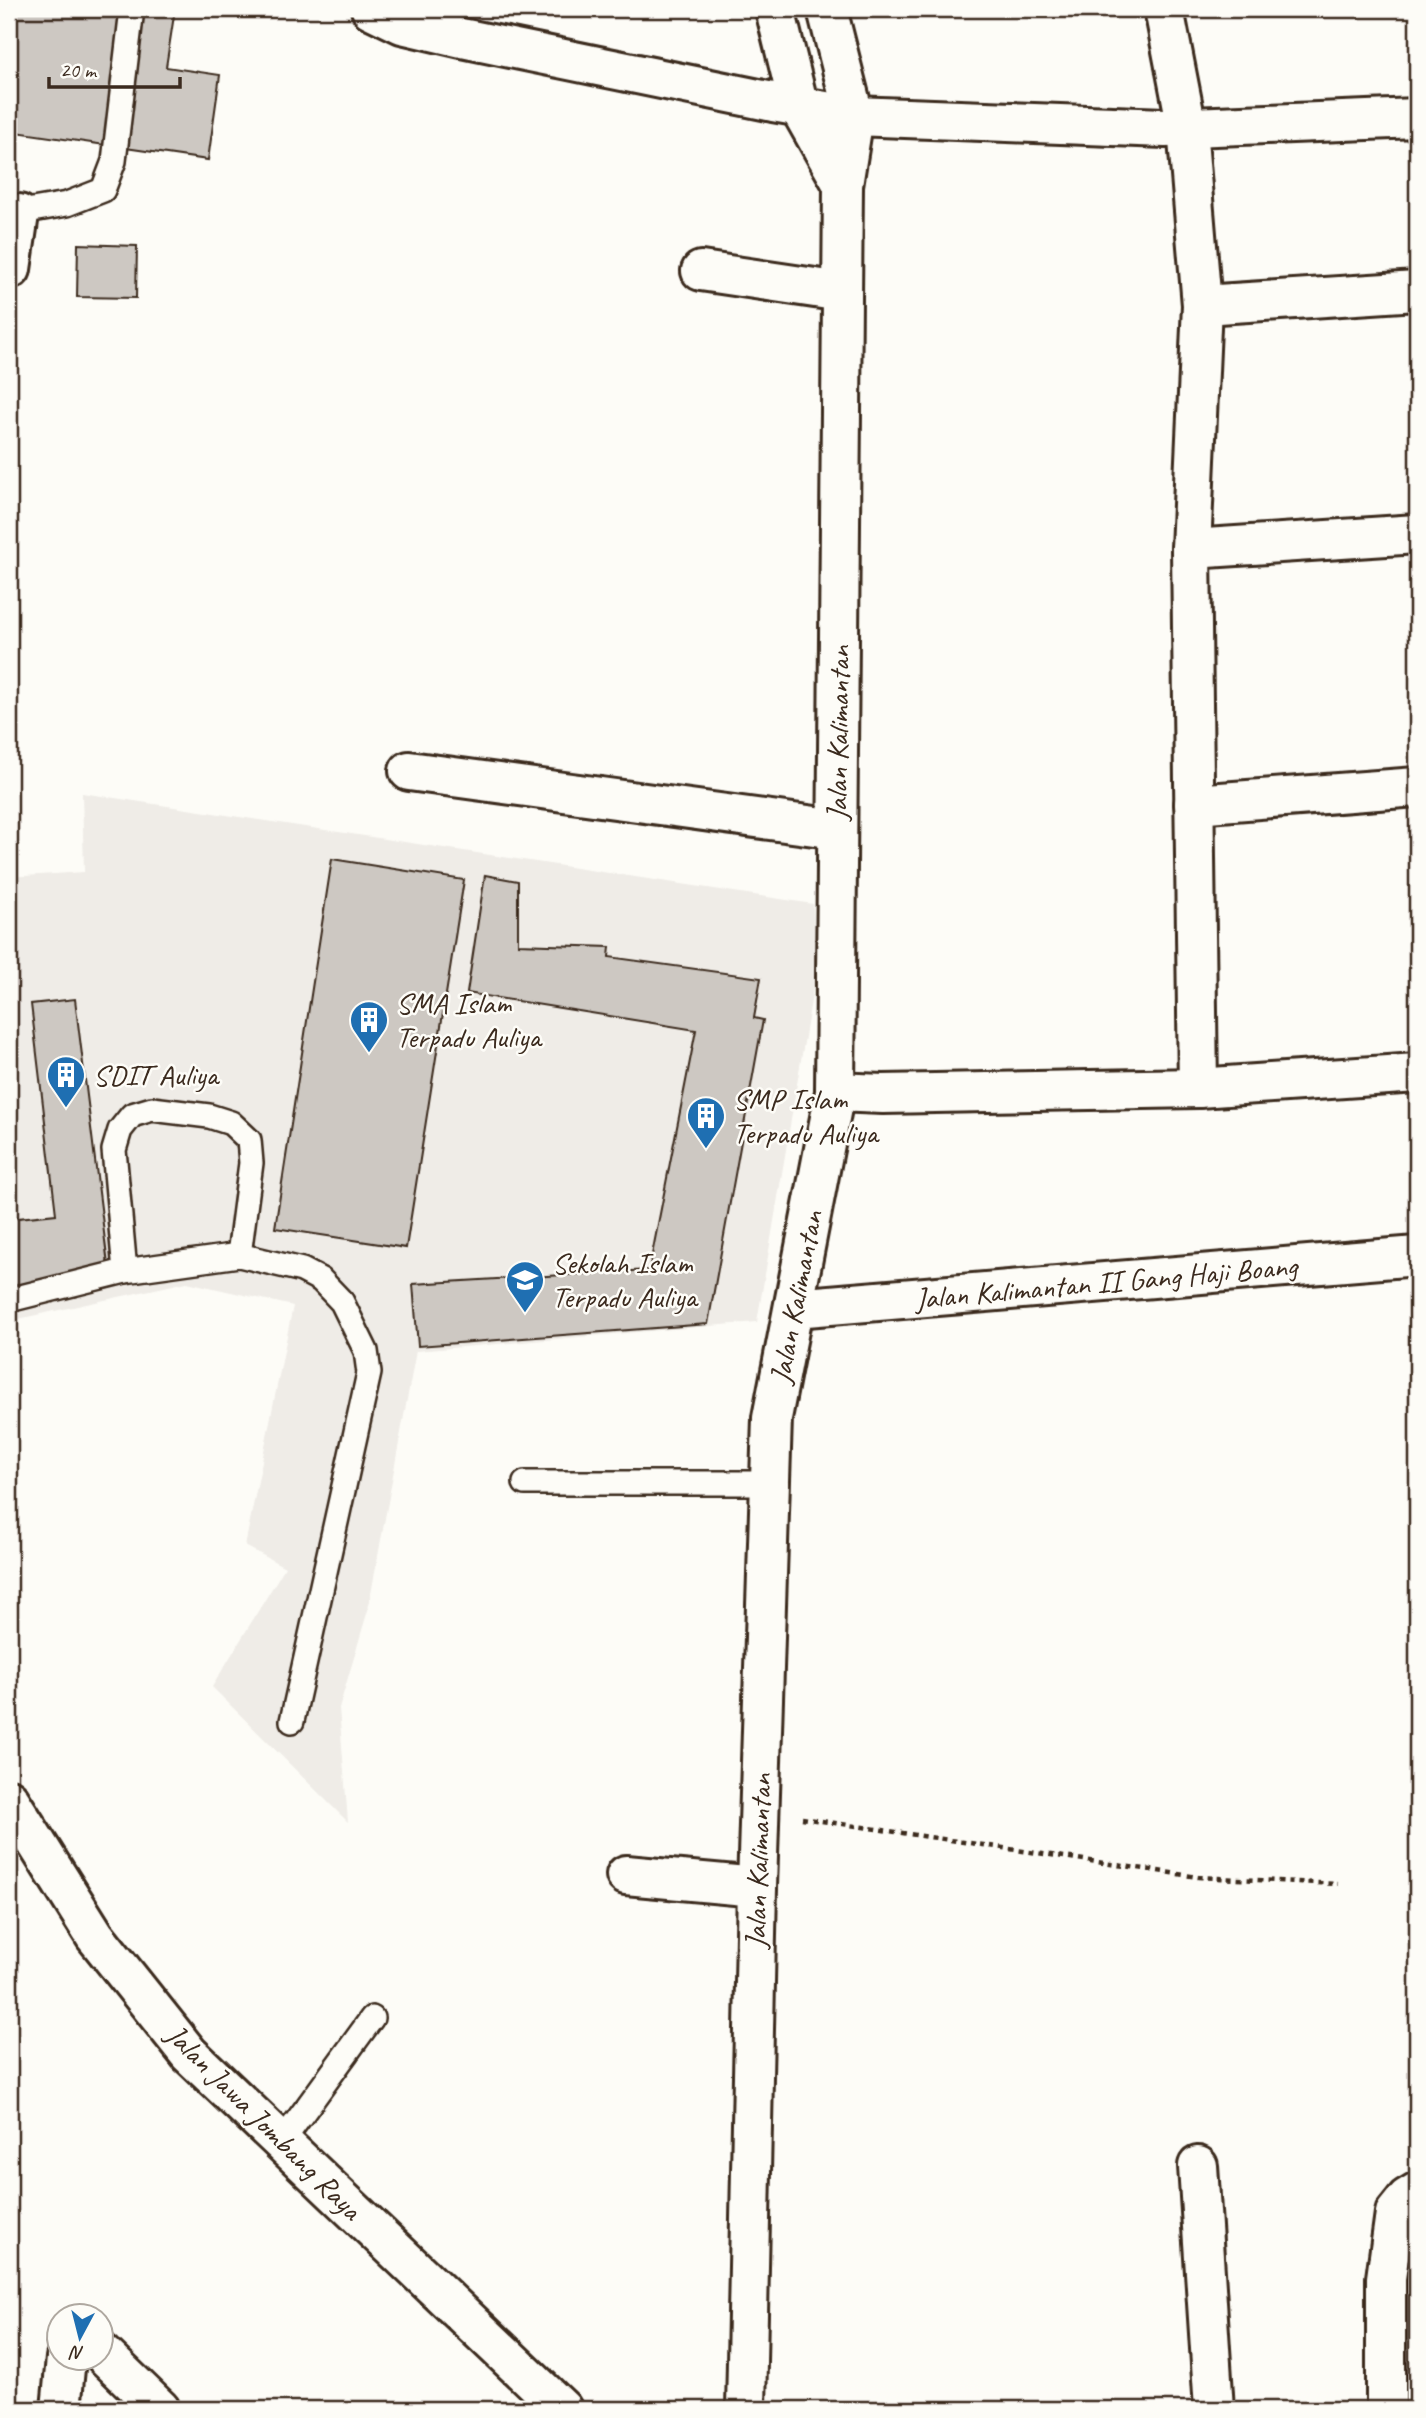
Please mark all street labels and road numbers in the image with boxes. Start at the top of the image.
street label: Jalan Kalimantan [817,644,859,823]
street label: Jalan Kalimantan [760,1206,832,1388]
street label: Jalan Kalimantan II Gang Haji Boang [912,1246,1301,1318]
street label: Jalan Kalimantan [736,1771,780,1951]
street label: Jalan Jawa Jombang Raya [157,2015,371,2229]

